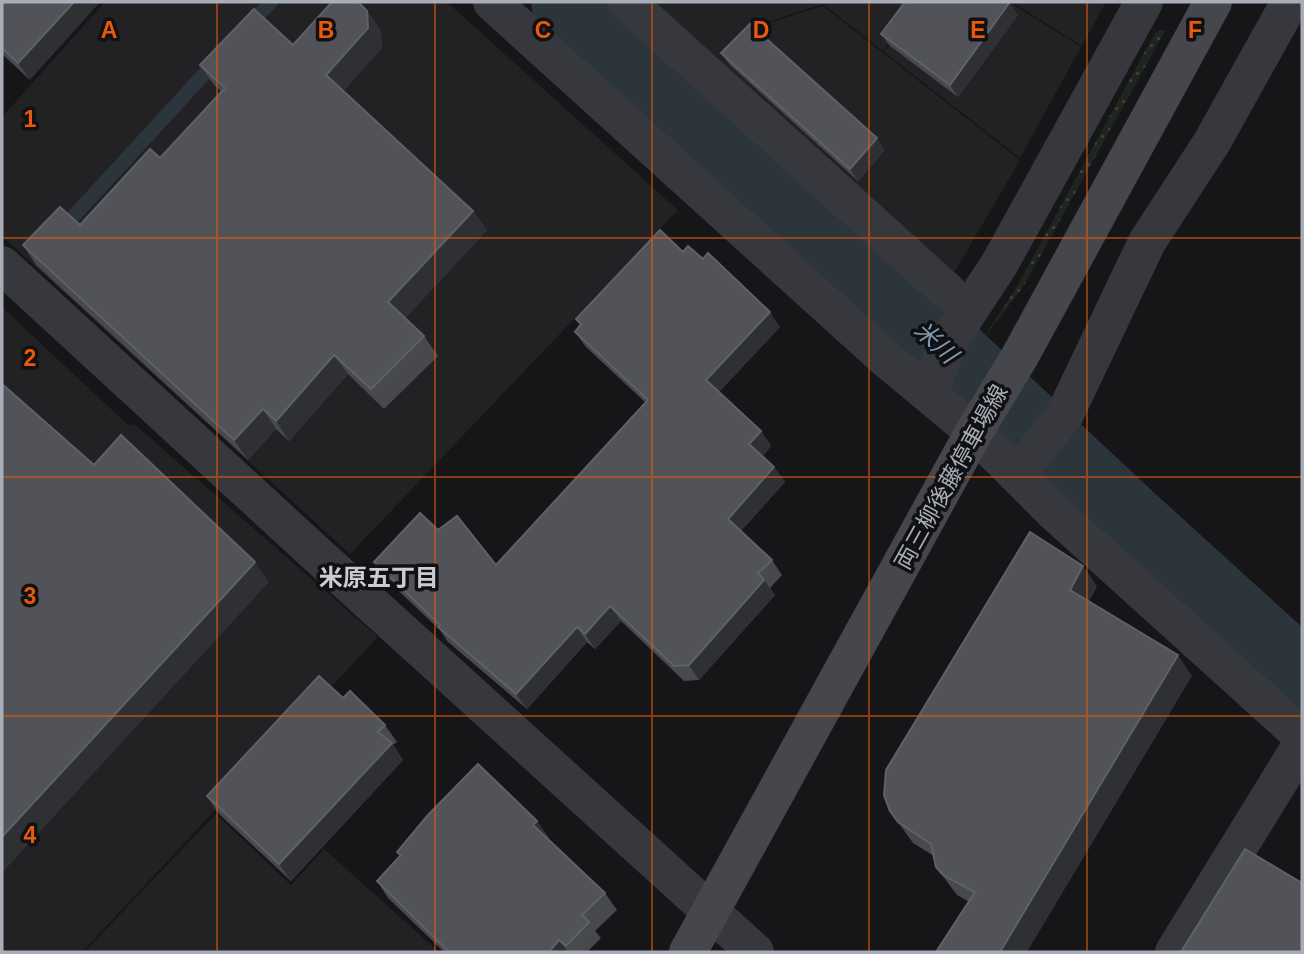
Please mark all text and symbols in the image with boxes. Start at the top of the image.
text: A [101,17,117,43]
text: B [318,17,334,43]
text: C [535,17,551,43]
text: D [753,17,769,43]
text: E [970,17,986,43]
text: F [1188,17,1202,43]
text: 1 [24,106,37,132]
water label: 米川 [909,316,965,370]
text: 2 [24,345,36,371]
street label: 両三柳後藤停車場線 [889,380,1013,574]
district label: 米原五丁目 [319,564,439,591]
text: 3 [24,583,36,609]
text: 4 [24,822,37,848]

